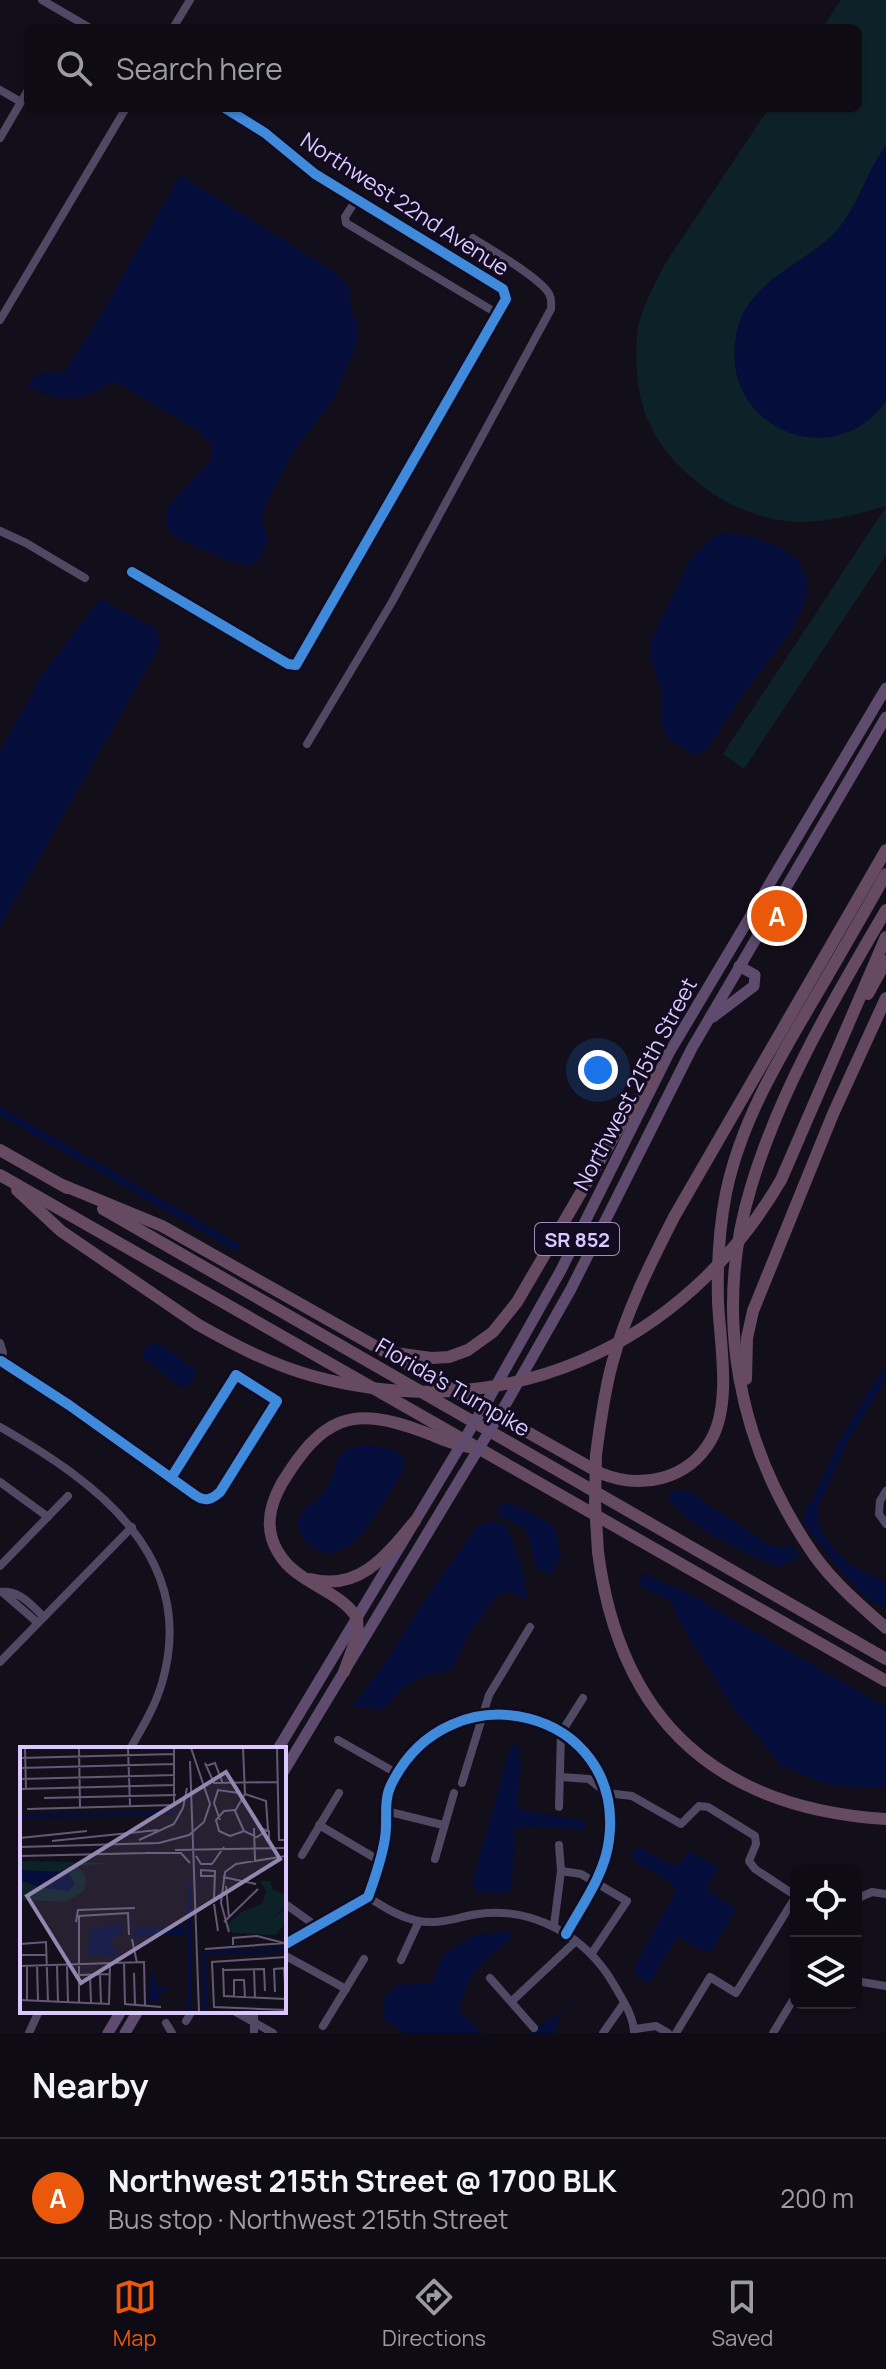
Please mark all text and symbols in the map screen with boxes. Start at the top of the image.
search box [24,24,862,112]
icon: search [52,46,96,90]
text: Search here [116,48,283,89]
street label: Northwest 22nd Avenue [295,125,515,283]
pin: A [751,886,803,946]
street label: Northwest 215th Street [566,972,704,1196]
your location [578,1050,618,1090]
road number: SR 852 [535,1223,619,1255]
street label: Florida's Turnpike [370,1331,536,1443]
inset map [20,1747,286,2013]
map controls [790,1865,862,2009]
button: locate [790,1865,862,1937]
button: layers [790,1937,862,2009]
text: Nearby [32,2062,148,2108]
text: Northwest 215th Street @ 1700 BLK [108,2160,617,2201]
text: A [49,2180,67,2216]
text: 200 m [780,2180,854,2216]
text: Bus stop · Northwest 215th Street [108,2201,509,2237]
tab: Map [113,2275,157,2353]
tab: Directions [382,2275,486,2353]
tab: Saved [711,2275,773,2353]

